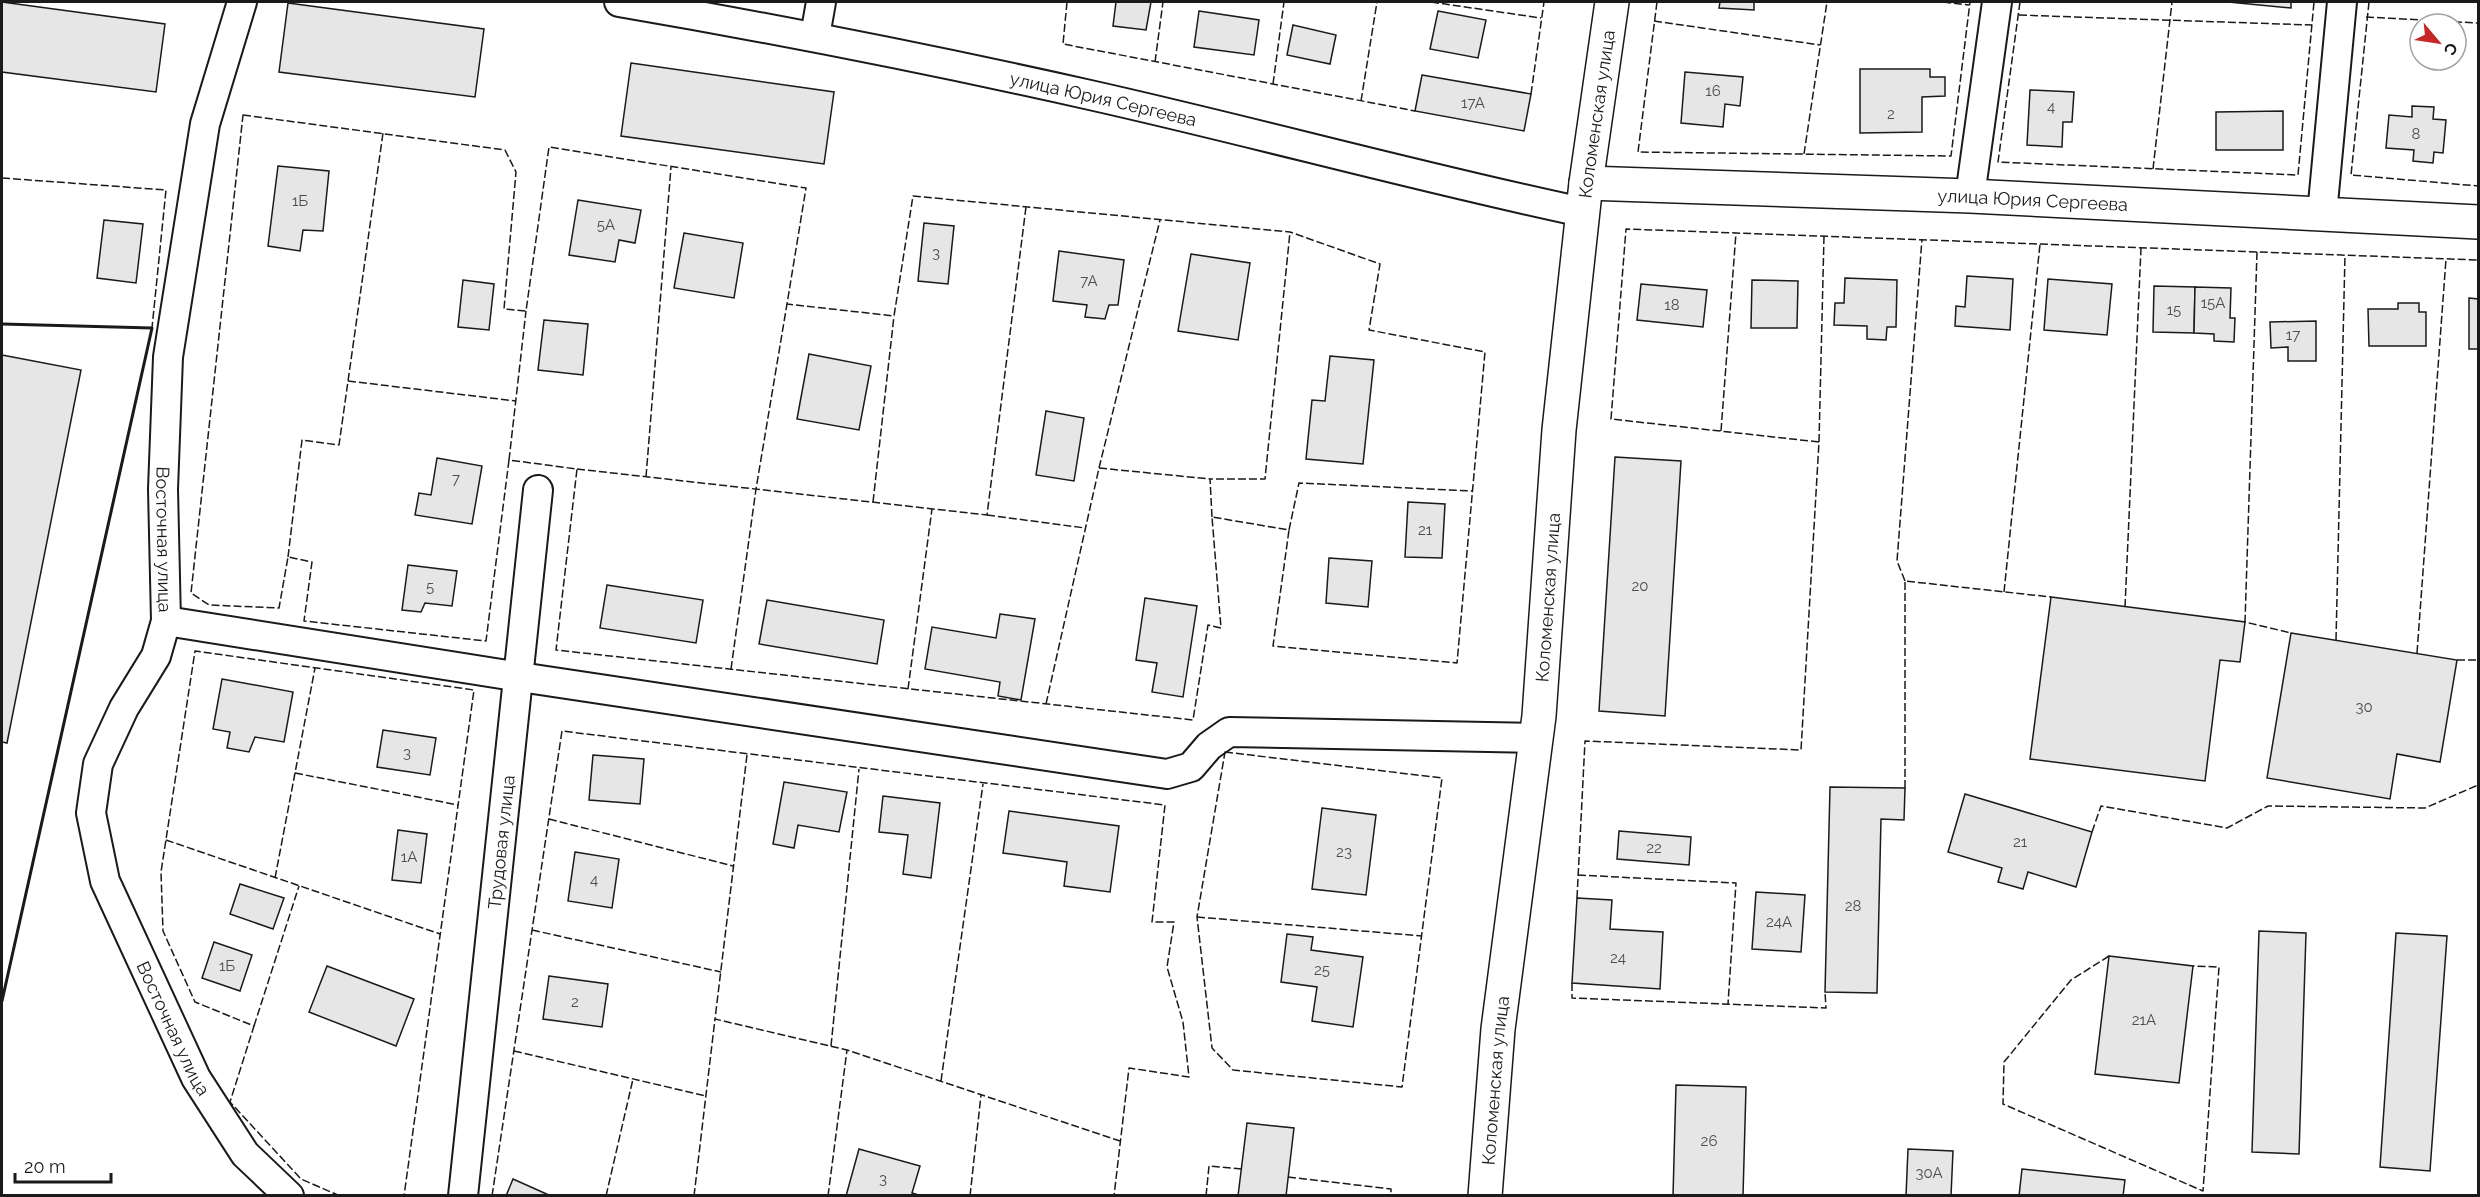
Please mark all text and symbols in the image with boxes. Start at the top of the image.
north arrow [2408,12,2468,72]
street label: Коломенская улица [1574,29,1618,199]
text: С [2440,40,2462,58]
street label: улица Юрия Сергеева [1008,67,1199,130]
house number: 16 [1705,82,1721,100]
house number: 17А [1461,94,1485,112]
house number: 4 [2047,98,2055,116]
house number: 2 [1887,105,1895,123]
house number: 8 [2412,125,2421,143]
street label: улица Юрия Сергеева [1937,184,2129,215]
house number: 1Б [292,192,308,210]
house number: 5А [597,216,615,234]
house number: 3 [932,244,940,262]
house number: 7А [1080,272,1098,290]
house number: 15А [2201,294,2225,312]
house number: 18 [1664,296,1680,314]
house number: 15 [2167,301,2181,319]
house number: 17 [2286,326,2300,344]
street label: Восточная улица [152,466,176,613]
house number: 7 [452,470,460,488]
street label: Коломенская улица [1531,512,1564,683]
house number: 21 [1418,521,1433,539]
house number: 20 [1632,577,1649,595]
house number: 5 [426,578,434,596]
house number: 30 [2355,698,2373,716]
house number: 3 [403,744,411,762]
street label: Трудовая улица [483,774,518,910]
house number: 21 [2013,833,2028,851]
house number: 22 [1646,839,1662,857]
house number: 23 [1336,843,1352,861]
house number: 1А [401,848,417,866]
house number: 4 [590,871,598,889]
house number: 28 [1845,897,1861,915]
house number: 24А [1766,913,1792,931]
house number: 24 [1610,949,1626,967]
house number: 1Б [219,957,235,975]
street label: Восточная улица [133,958,215,1099]
house number: 25 [1314,961,1330,979]
house number: 2 [571,993,579,1011]
street label: Коломенская улица [1477,995,1513,1166]
house number: 21А [2132,1011,2156,1029]
house number: 26 [1701,1132,1717,1150]
scale bar [15,1146,111,1184]
text: 20 m [24,1156,66,1177]
house number: 30А [1915,1164,1943,1182]
house number: 3 [879,1170,887,1188]

